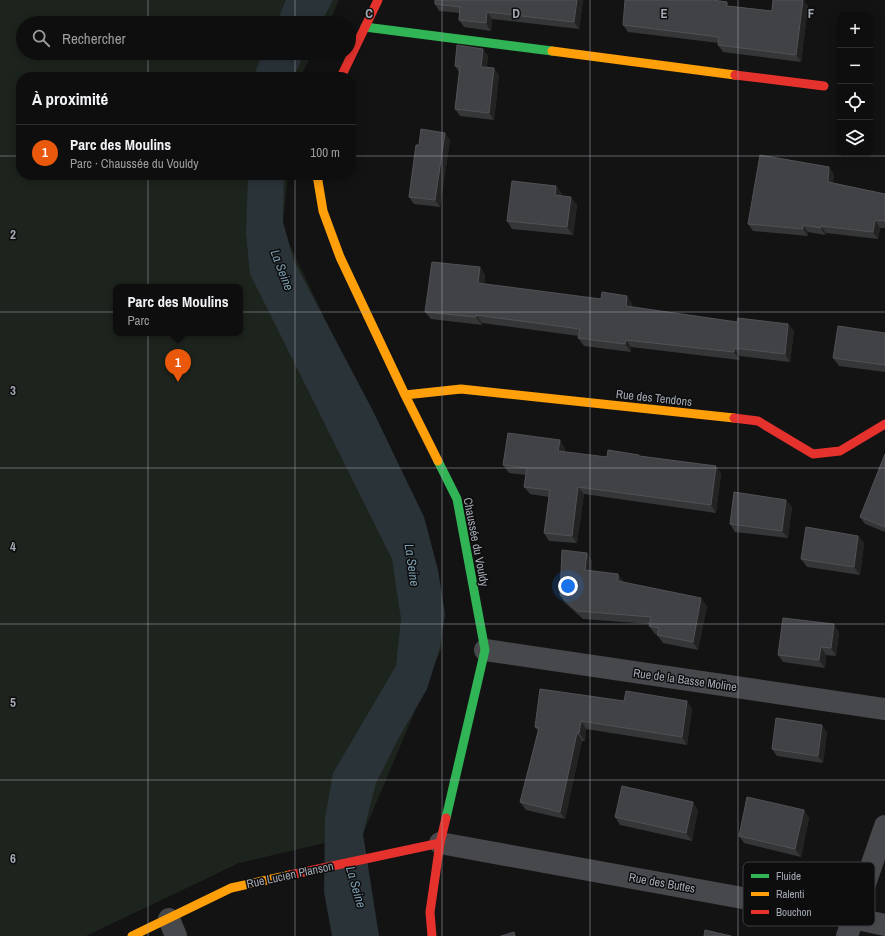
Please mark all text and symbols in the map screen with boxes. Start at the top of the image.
text: C [365,5,373,22]
text: D [512,5,520,22]
text: E [660,5,668,22]
text: F [808,5,815,22]
map controls [837,12,873,156]
button: + [837,12,873,48]
search box [16,16,356,60]
icon: search [30,27,52,49]
text: Rechercher [62,28,126,49]
button: − [837,48,873,84]
button: locate [837,84,873,120]
text: À proximité [32,87,108,110]
button: layers [837,120,873,156]
text: Parc des Moulins [70,134,171,155]
text: 1 [42,144,48,161]
text: 100 m [310,144,340,161]
text: Parc · Chaussée du Vouldy [70,155,199,172]
text: 2 [10,226,16,243]
water label: La Seine [266,247,298,293]
popup [113,284,243,336]
text: Parc des Moulins [127,291,229,312]
text: Parc [127,312,149,329]
pin: 1 [165,349,191,382]
text: 3 [10,382,16,399]
street label: Rue des Tendons [615,386,693,410]
street label: Chaussée du Vouldy [460,496,492,588]
text: 4 [10,538,16,555]
water label: La Seine [401,543,423,587]
your location [558,576,578,596]
street label: Rue de la Basse Moline [632,665,738,695]
text: 5 [10,694,16,711]
text: 6 [10,850,16,867]
street label: Rue Lucien Planson [245,858,335,892]
legend [743,862,875,926]
water label: La Seine [342,864,370,910]
street label: Rue des Buttes [627,869,697,897]
text: Fluide [776,869,801,883]
text: Ralenti [776,887,805,901]
text: Bouchon [776,905,812,919]

